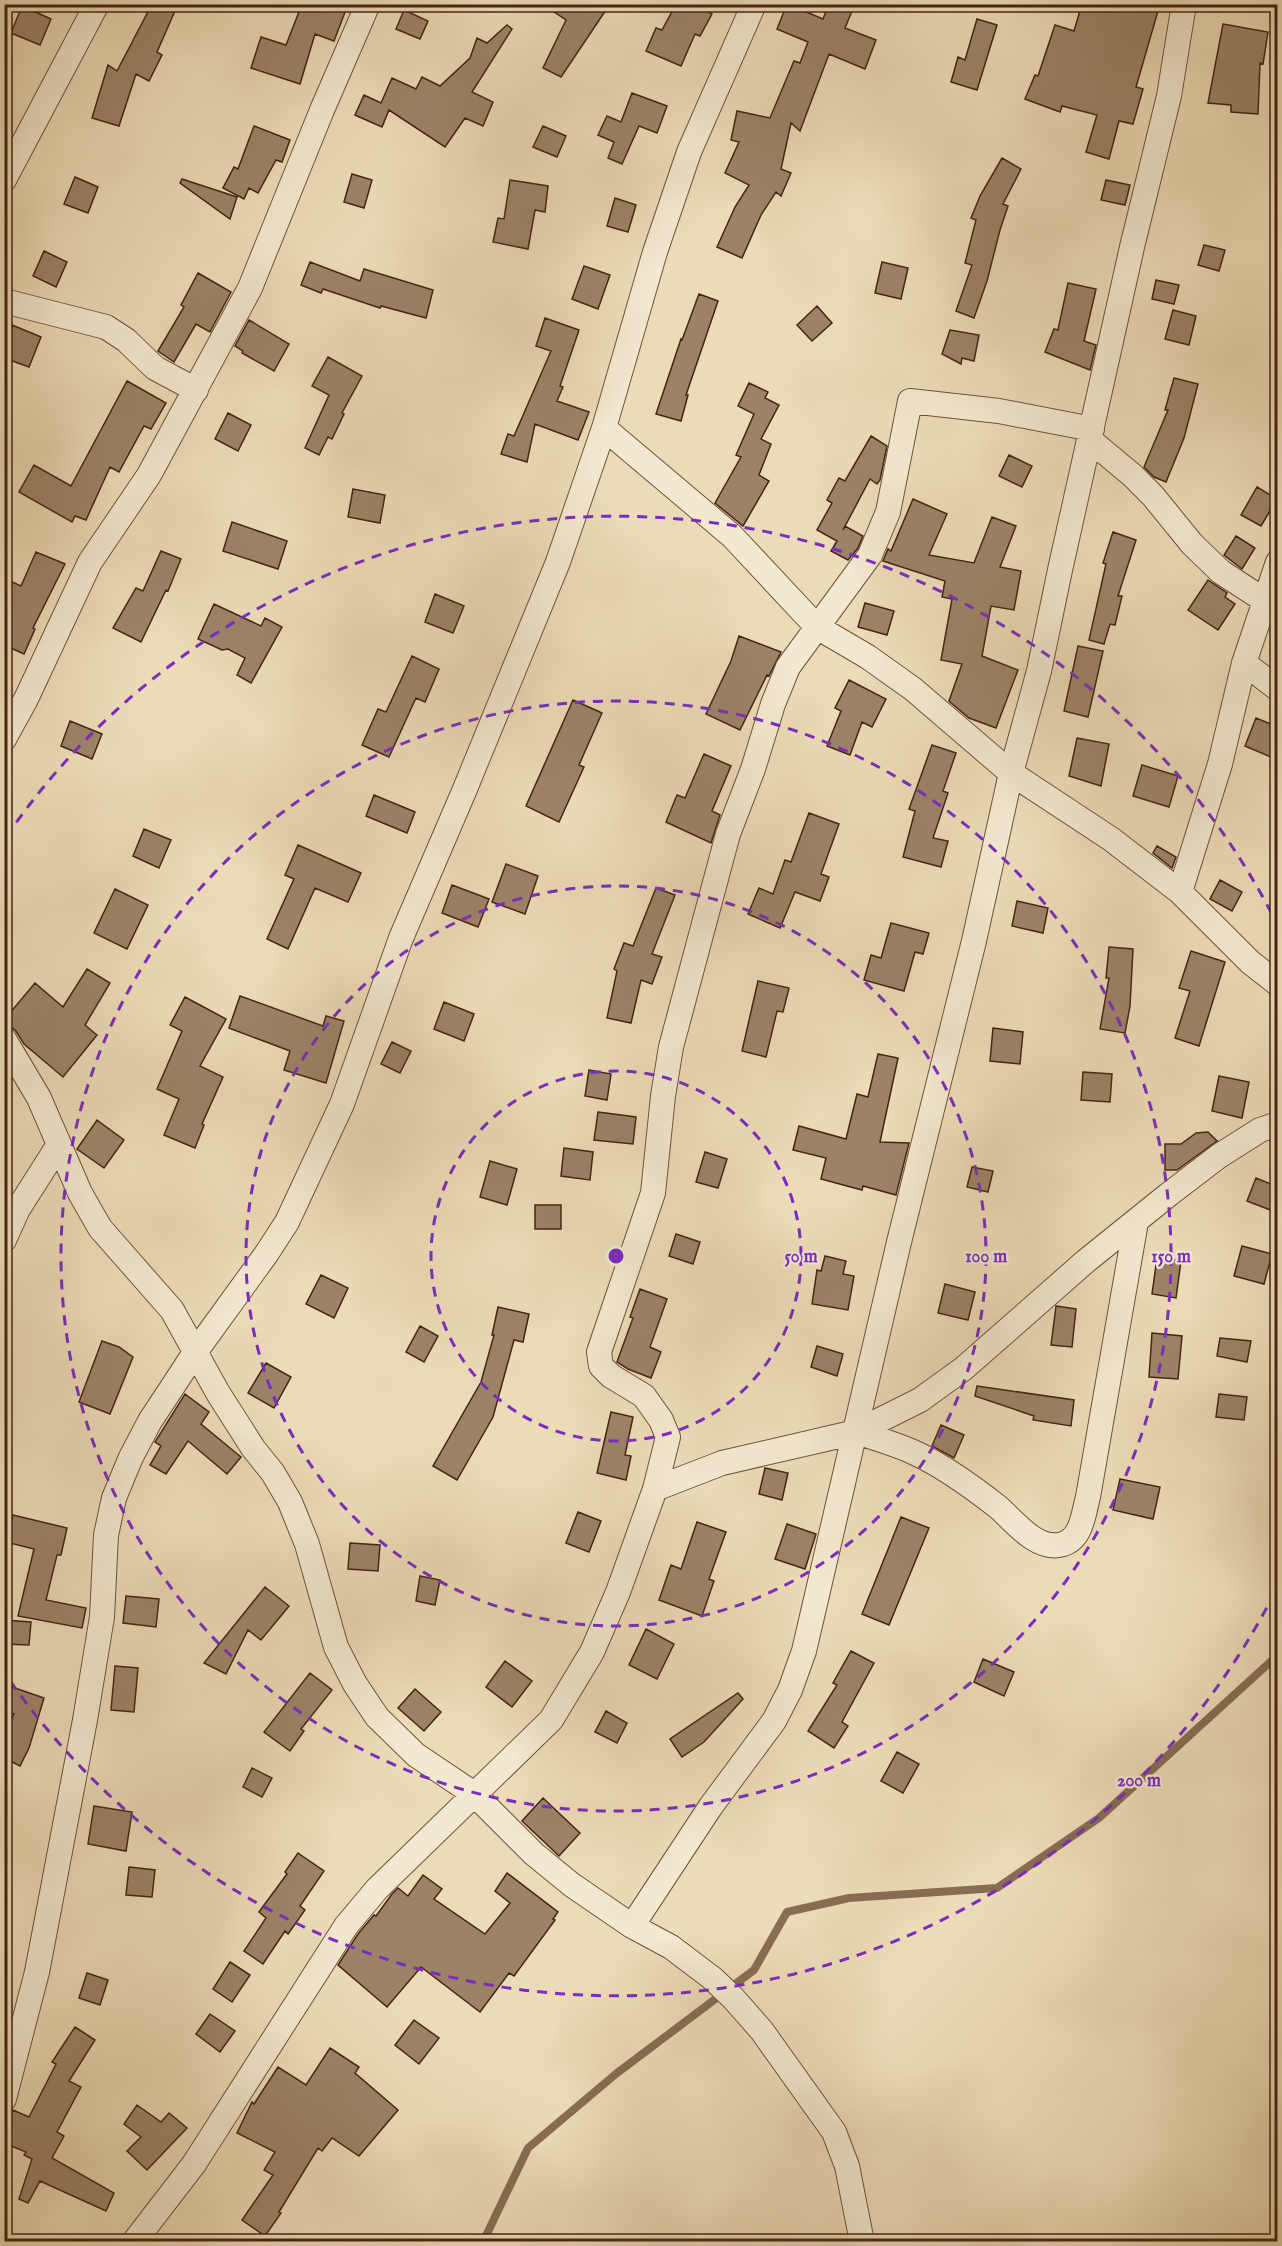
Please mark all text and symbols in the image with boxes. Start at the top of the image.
centre of rings [606,1246,626,1266]
text: 50 m [784,1246,818,1269]
text: 100 m [965,1246,1007,1269]
text: 150 m [1151,1246,1191,1269]
text: 200 m [1117,1770,1161,1793]

